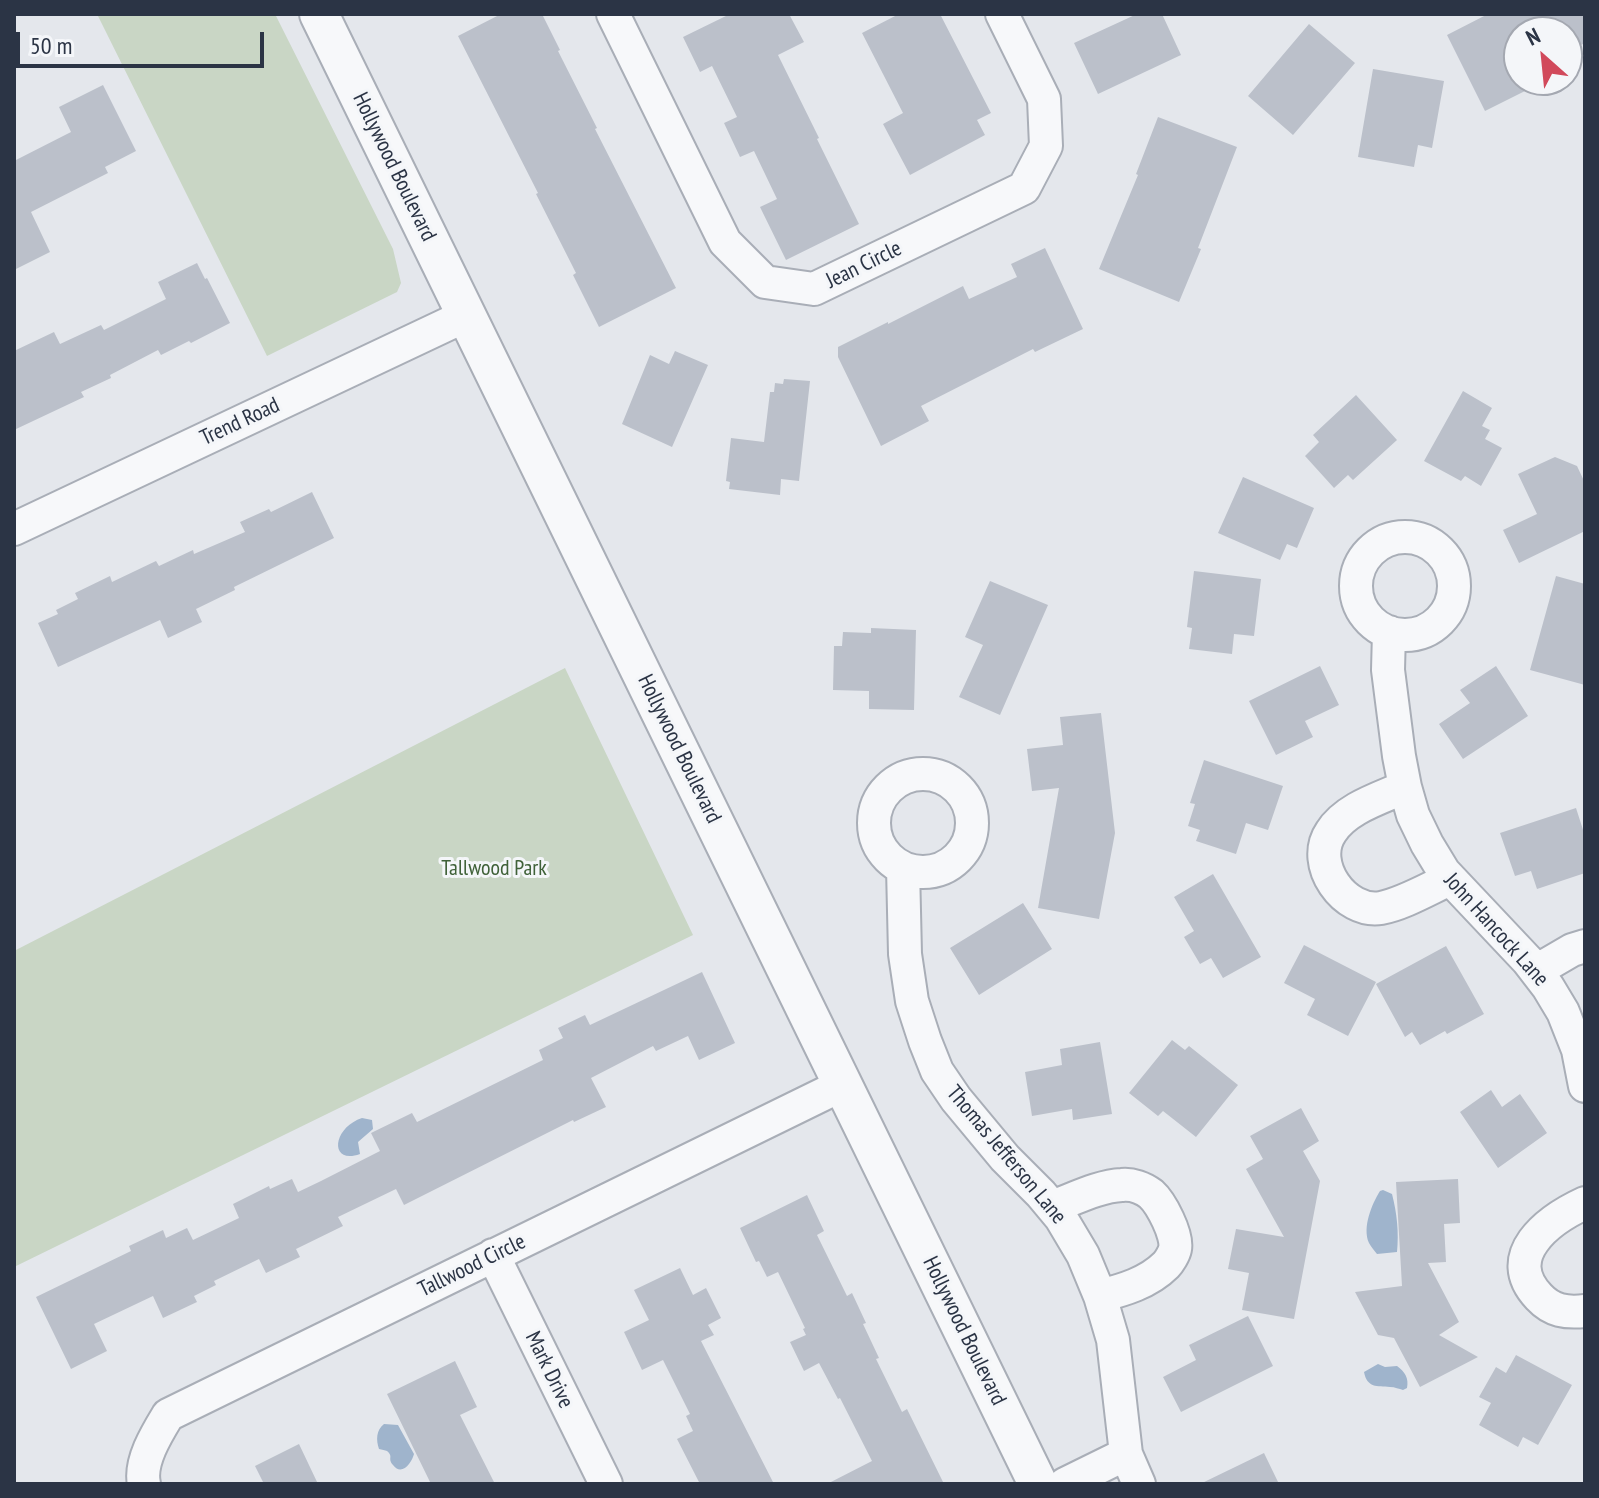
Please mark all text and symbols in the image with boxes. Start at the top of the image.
scale bar [20,16,268,66]
north arrow [1503,16,1583,96]
text: N [1521,21,1545,52]
text: 50 m [30,30,72,61]
street label: Hollywood Boulevard [347,88,441,246]
street label: Jean Circle [822,236,906,294]
street label: Trend Road [196,392,284,452]
street label: Hollywood Boulevard [632,670,726,828]
park label: Tallwood Park [441,856,547,882]
street label: John Hancock Lane [1438,868,1554,992]
street label: Thomas Jefferson Lane [940,1080,1072,1230]
street label: Tallwood Circle [414,1229,530,1303]
street label: Hollywood Boulevard [917,1252,1011,1410]
street label: Mark Drive [519,1327,579,1413]

